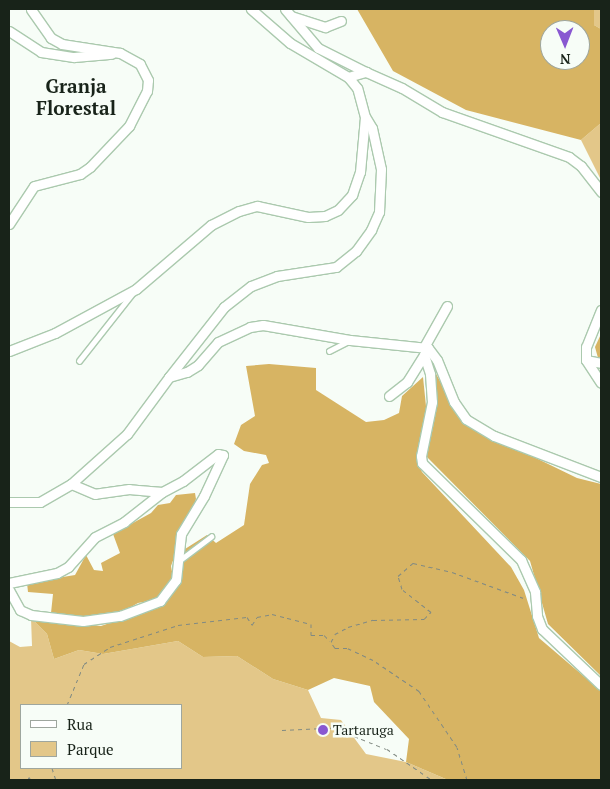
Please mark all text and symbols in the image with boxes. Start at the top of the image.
north arrow [540,20,590,70]
text: N [560,50,571,69]
district label: Granja Florestal [36,75,116,119]
legend [20,704,182,769]
text: Rua [67,714,93,734]
place label: Tartaruga [333,722,394,738]
marker: Tartaruga [317,724,329,736]
text: Parque [67,739,114,759]

